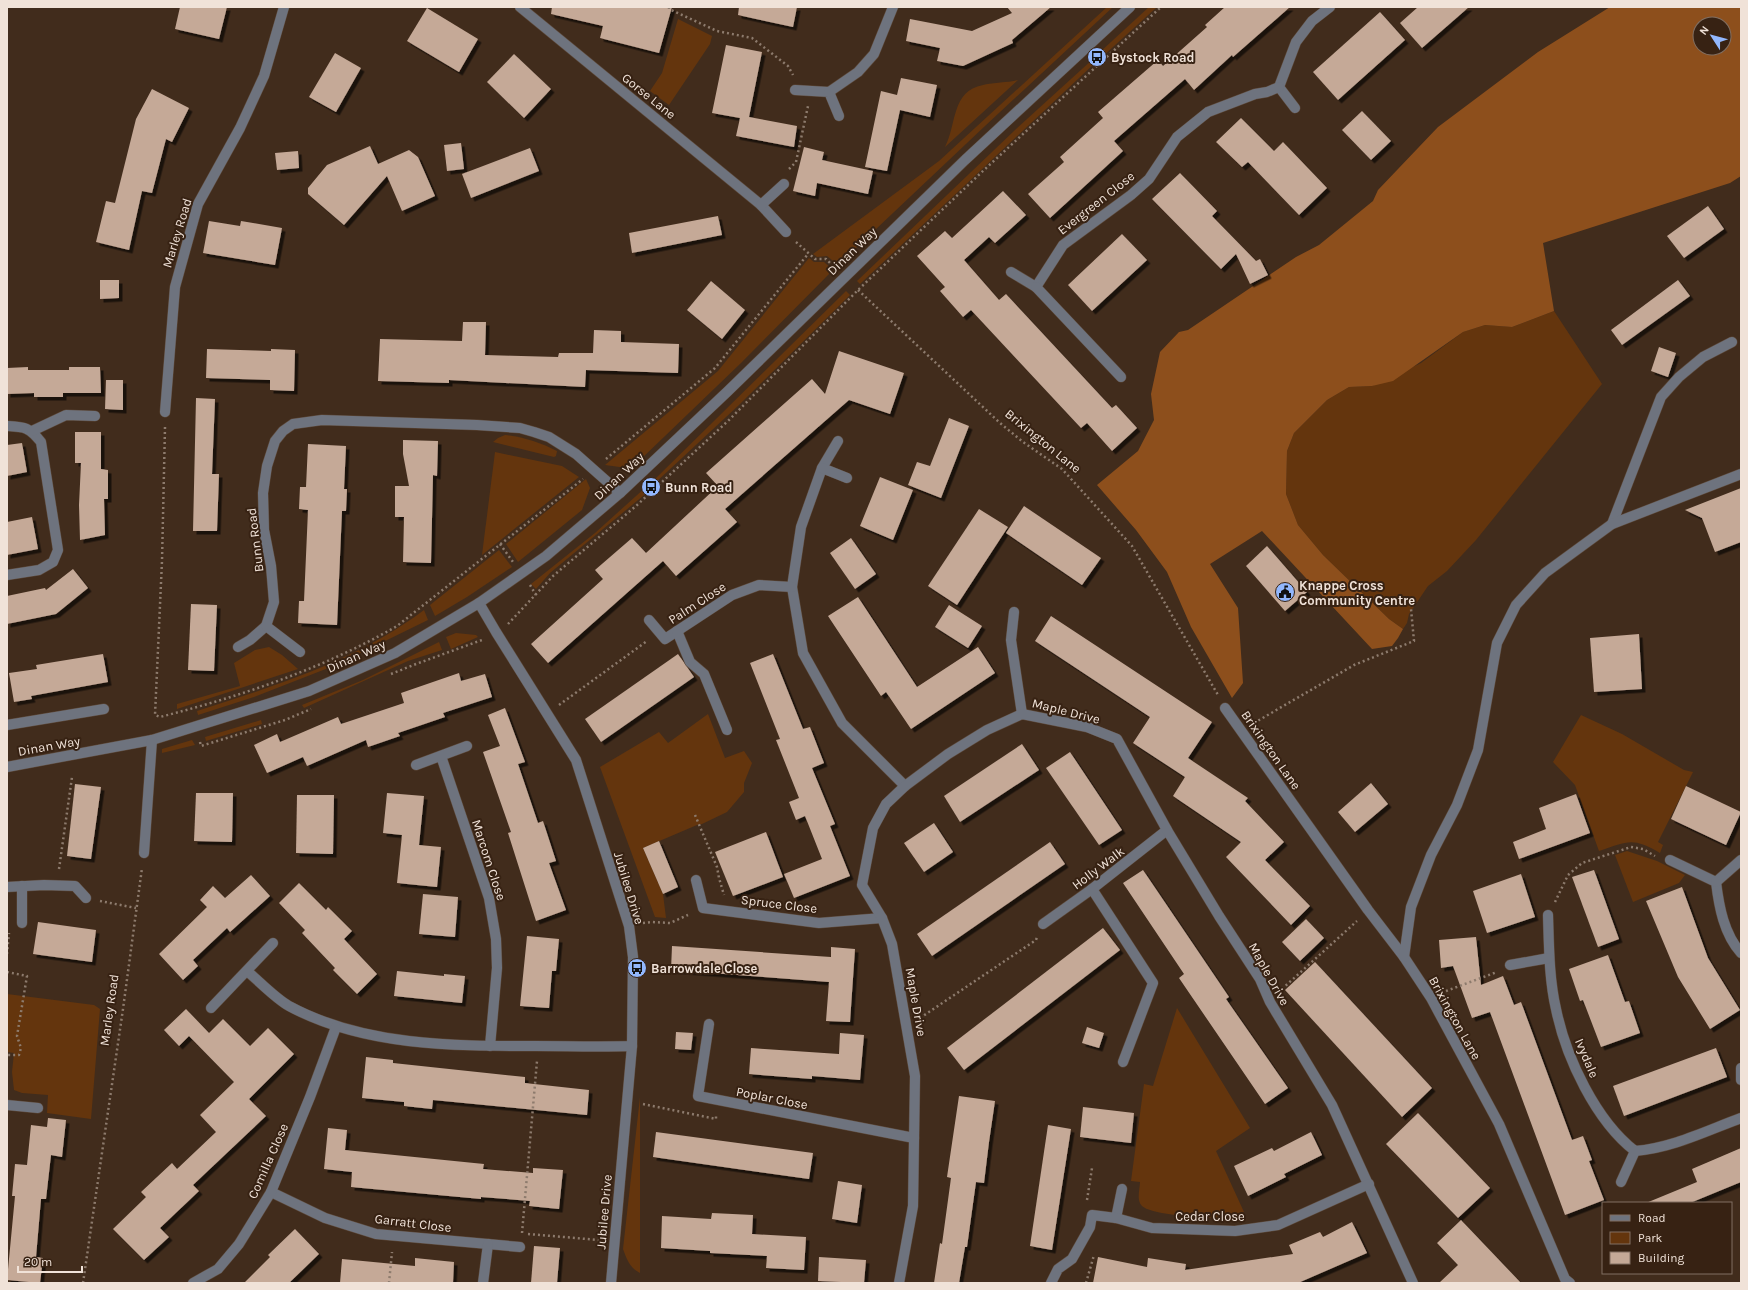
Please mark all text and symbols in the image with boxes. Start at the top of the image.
north arrow [1692,16,1732,56]
text: N [1697,23,1712,37]
bus stop icon: Bystock Road [1086,46,1108,68]
place label: Bystock Road [1111,50,1195,65]
street label: Gorse Lane [619,70,679,122]
street label: Evergreen Close [1055,168,1138,238]
street label: Marley Road [159,196,195,270]
street label: Dinan Way [824,224,880,278]
street label: Brixington Lane [1002,406,1084,476]
street label: Dinan Way [591,449,647,503]
bus stop icon: Bunn Road [640,476,662,498]
place label: Bunn Road [665,480,732,495]
street label: Bunn Road [244,507,266,573]
place label: Knappe Cross Community Centre [1299,578,1415,608]
street label: Palm Close [665,579,729,627]
public building icon: Knappe Cross Community Centre [1274,581,1296,603]
street label: Dinan Way [324,636,388,676]
street label: Maple Drive [1030,695,1102,727]
street label: Brixington Lane [1238,708,1304,793]
street label: Dinan Way [17,733,81,759]
street label: Marcom Close [469,818,509,903]
street label: Holly Walk [1069,843,1127,893]
street label: Jubilee Drive [611,850,647,926]
street label: Spruce Close [740,892,818,916]
street label: Maple Drive [1246,940,1293,1008]
bus stop icon: Barrowdale Close [626,957,648,979]
place label: Barrowdale Close [651,961,758,976]
street label: Maple Drive [903,966,929,1038]
street label: Marley Road [97,973,121,1047]
street label: Brixington Lane [1426,974,1484,1063]
street label: Ivydale [1572,1036,1602,1080]
street label: Poplar Close [735,1084,809,1112]
street label: Comilla Close [245,1121,291,1201]
street label: Jubilee Drive [593,1174,615,1250]
legend [1602,1202,1732,1274]
street label: Cedar Close [1175,1209,1245,1224]
street label: Garratt Close [374,1211,453,1235]
text: Road [1638,1211,1666,1225]
text: Park [1638,1231,1663,1245]
scale bar [18,1248,82,1274]
text: Building [1638,1251,1685,1265]
text: 20 m [24,1255,52,1269]

